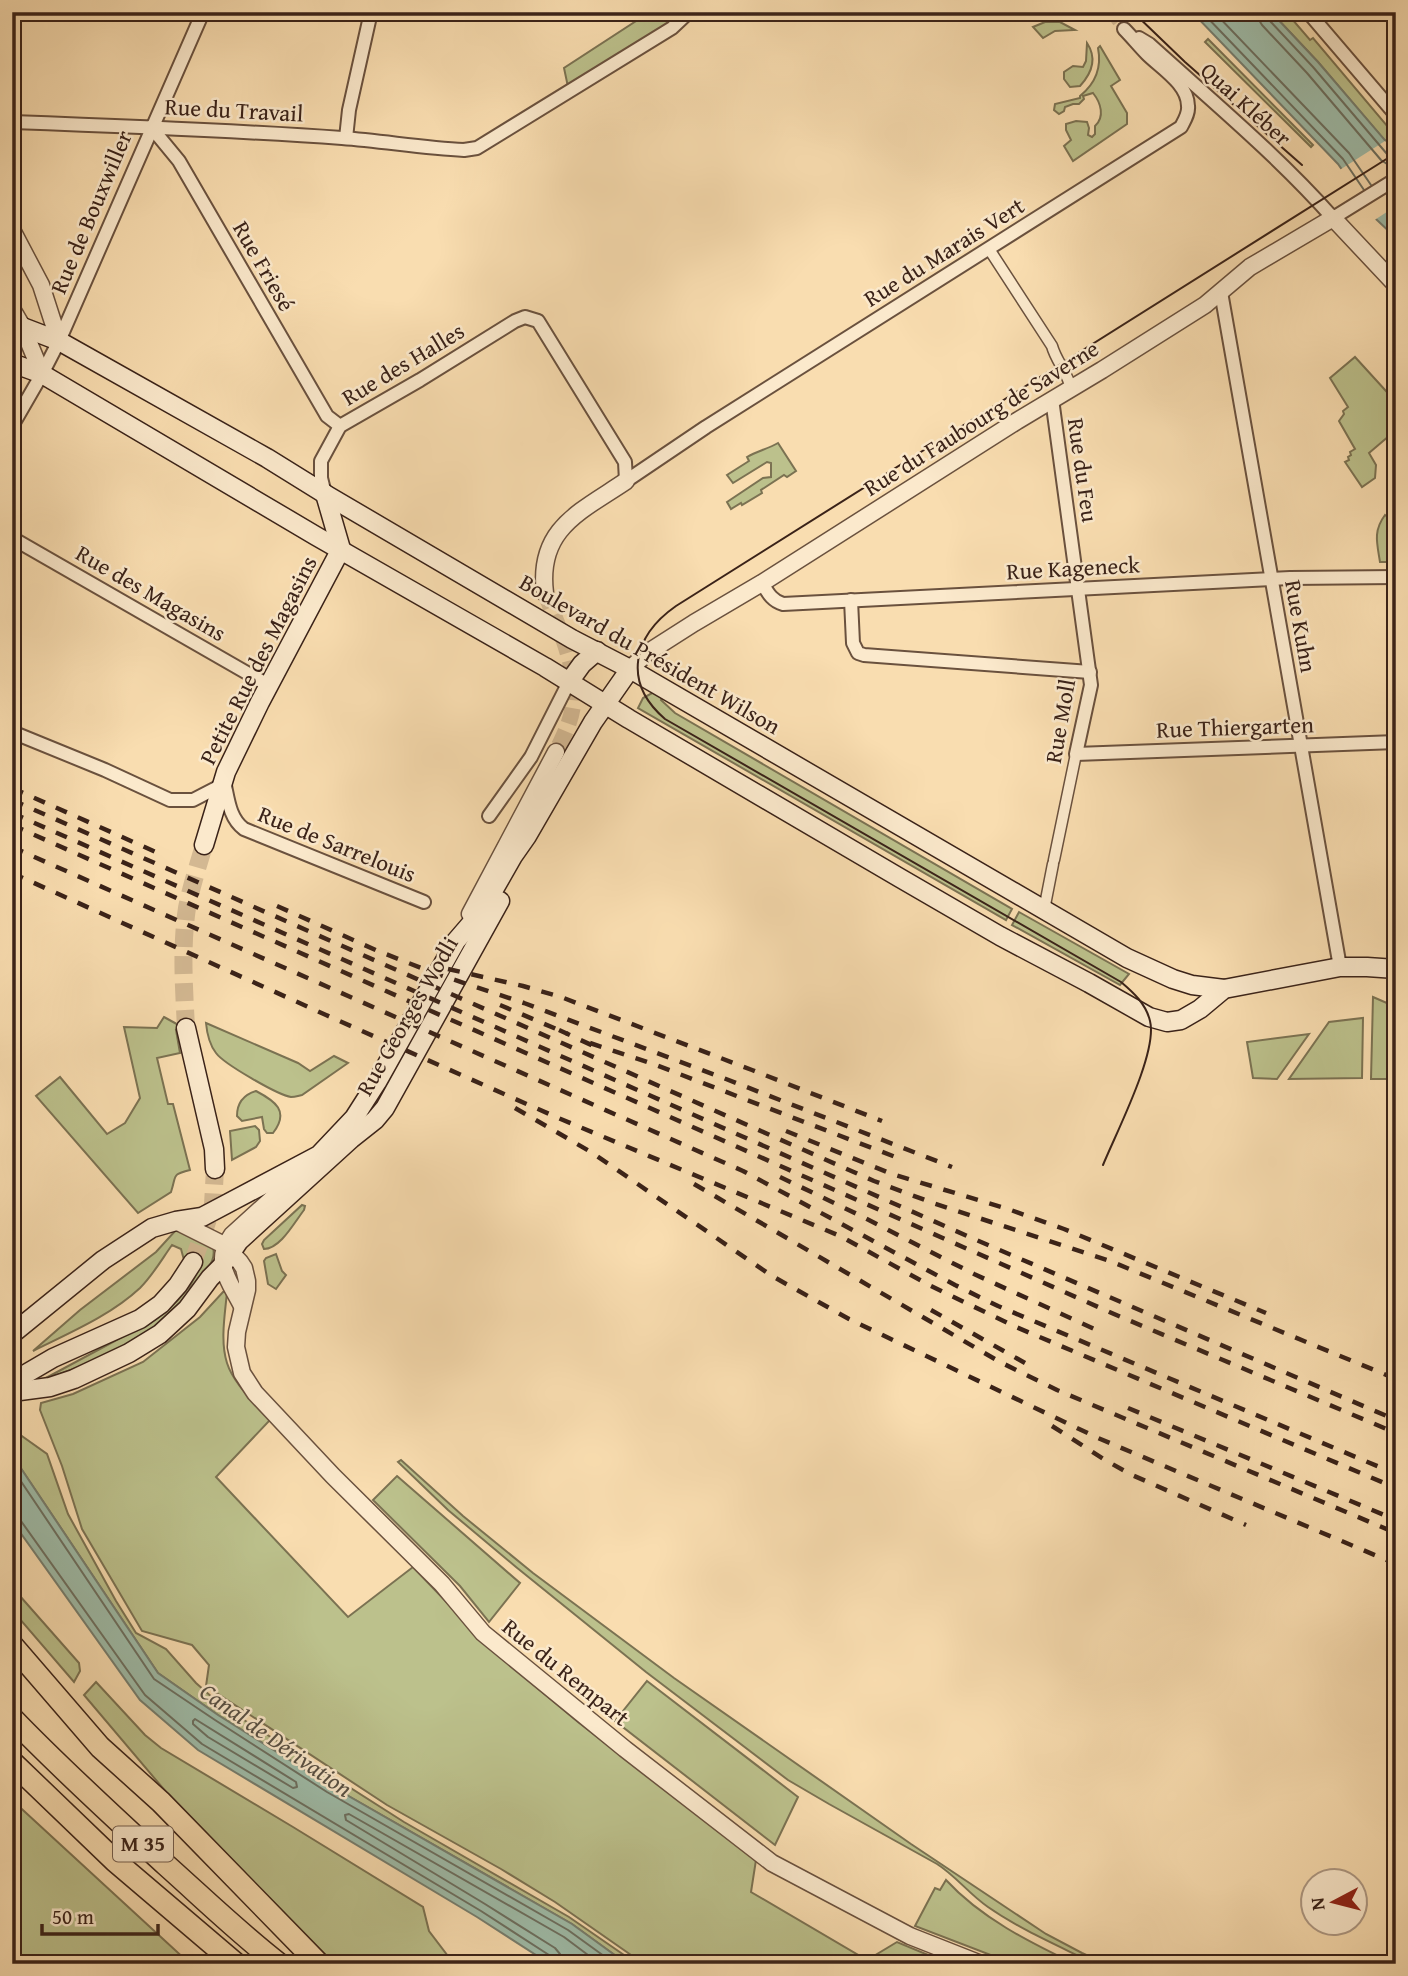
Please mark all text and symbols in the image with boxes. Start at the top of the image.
street label: Quai Kléber [1194,54,1299,154]
street label: Rue du Travail [164,89,304,130]
street label: Rue de Bouxwiller [41,125,140,299]
street label: Rue du Marais Vert [857,189,1030,314]
street label: Rue Friesé [225,214,304,317]
street label: Rue des Halles [335,314,470,413]
street label: Rue du Faubourg de Saverne [857,332,1105,504]
street label: Rue du Feu [1060,416,1107,525]
street label: Rue des Magasins [70,536,232,649]
street label: Rue Kageneck [1005,548,1141,587]
street label: Petite Rue des Magasins [191,550,325,770]
street label: Boulevard du Président Wilson [514,565,787,742]
street label: Rue Kuhn [1277,577,1326,675]
street label: Rue Moll [1036,676,1083,766]
street label: Rue Thiergarten [1156,707,1314,746]
street label: Rue de Sarrelouis [253,797,421,890]
street label: Rue Georges Wodli [347,930,466,1102]
street label: Rue du Rempart [496,1610,637,1733]
water label: Canal de Dérivation [193,1674,360,1805]
road number: M 35 [113,1826,173,1862]
north arrow [1300,1868,1370,1938]
scale bar [42,1892,158,1936]
text: N [1302,1896,1332,1912]
text: 50 m [52,1901,94,1932]

